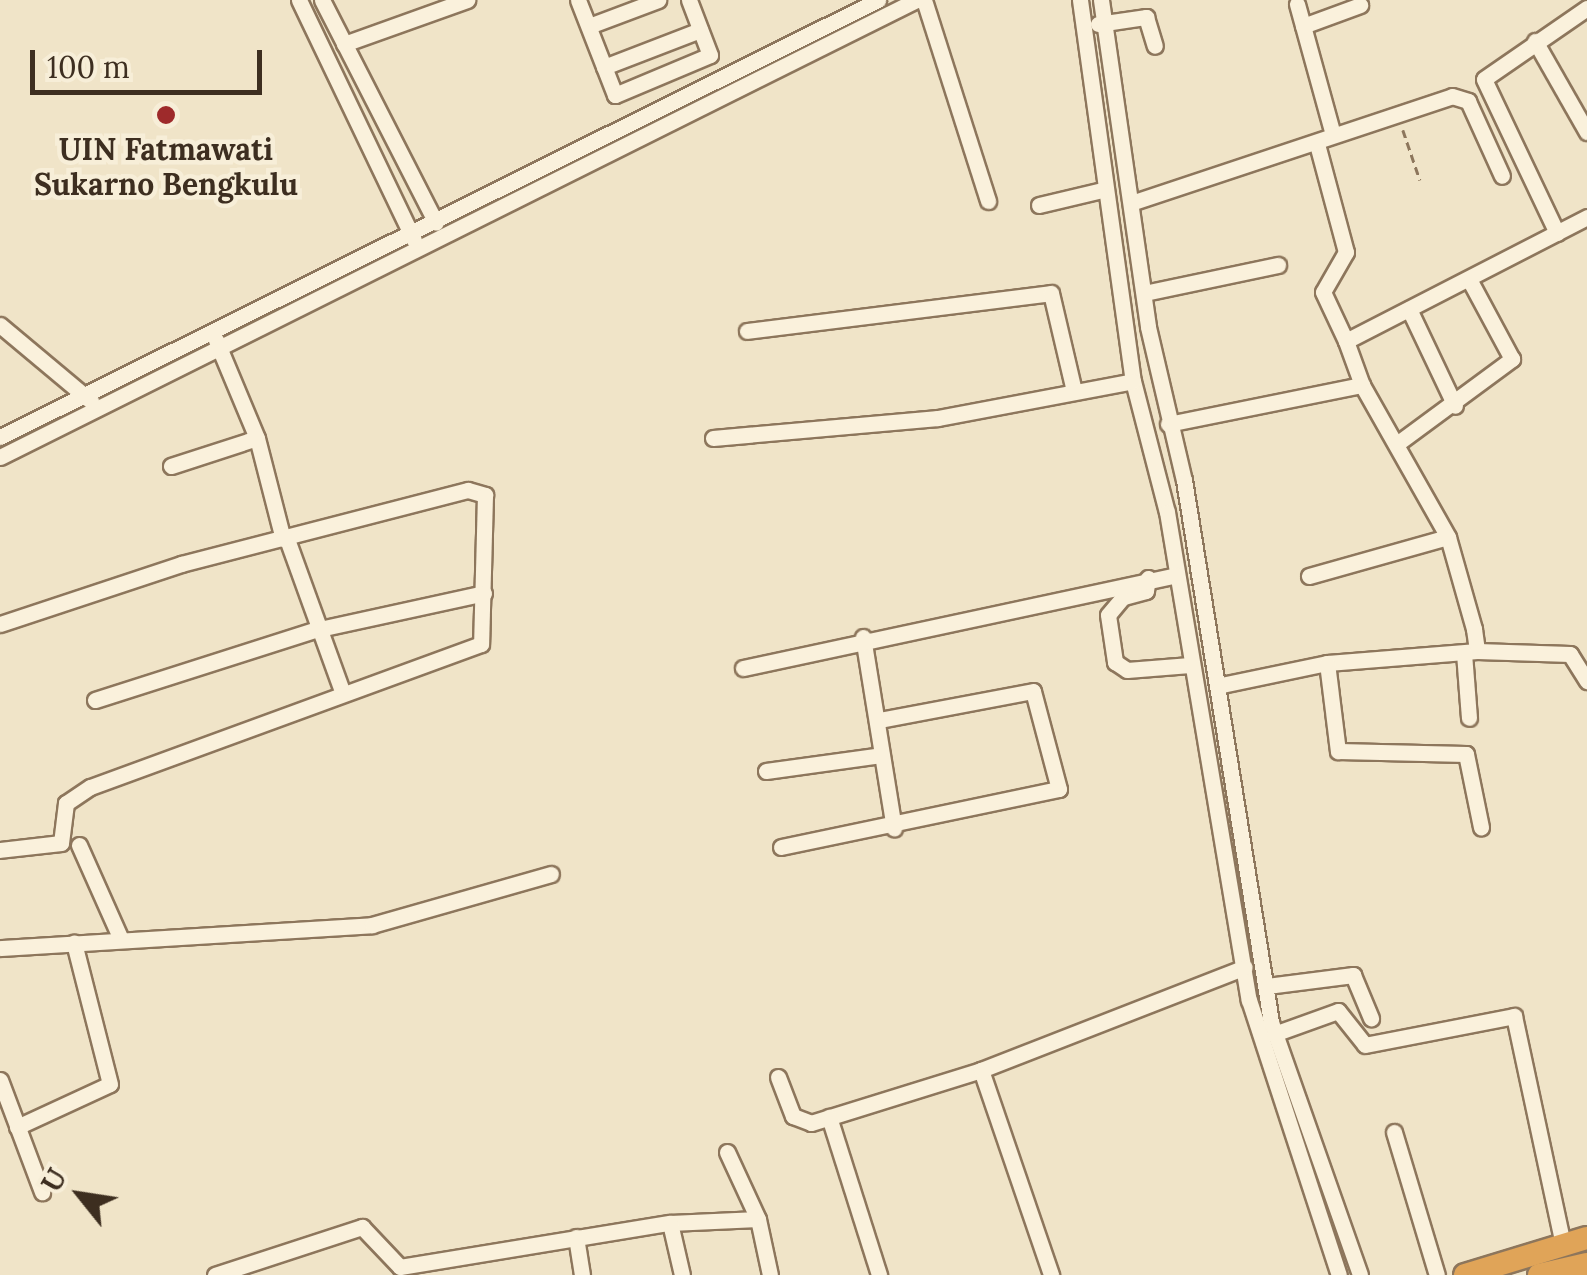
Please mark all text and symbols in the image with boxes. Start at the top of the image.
scale bar [35,30,268,92]
text: 100 m [47,48,130,86]
marker: UIN Fatmawati Sukarno Bengkulu [155,104,177,126]
place label: UIN Fatmawati Sukarno Bengkulu [34,131,298,202]
north arrow [30,1145,130,1245]
text: U [33,1162,75,1198]

